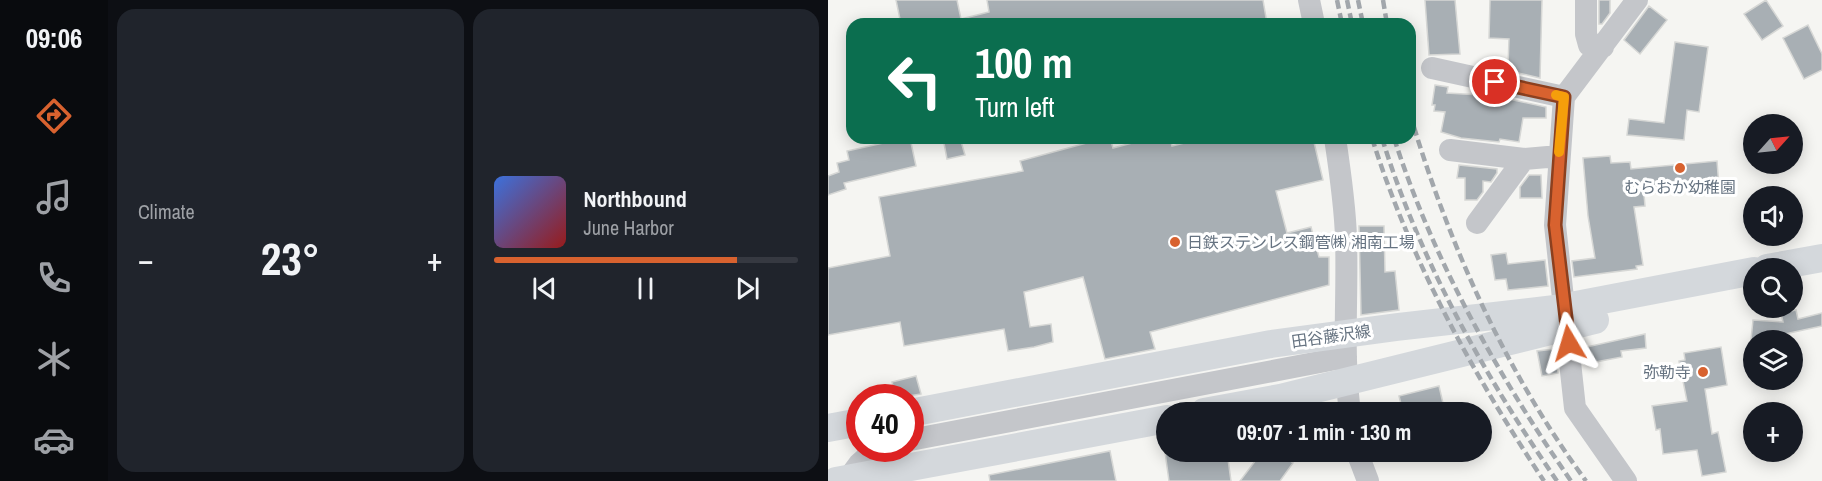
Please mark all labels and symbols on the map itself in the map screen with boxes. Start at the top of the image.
pin [1469,56,1520,107]
north arrow [1743,114,1803,174]
marker: むらおか幼稚園 [1673,161,1687,175]
place label: むらおか幼稚園 [1624,176,1736,198]
place label: 日鉄ステンレス鋼管㈱ 湘南工場 [1187,231,1415,253]
marker: 日鉄ステンレス鋼管㈱ 湘南工場 [1168,235,1182,249]
position arrow [1537,311,1601,375]
street label: 田谷藤沢線 [1290,320,1372,352]
place label: 弥勒寺 [1643,361,1691,383]
marker: 弥勒寺 [1696,365,1710,379]
speed limit sign: 40 [846,384,924,462]

